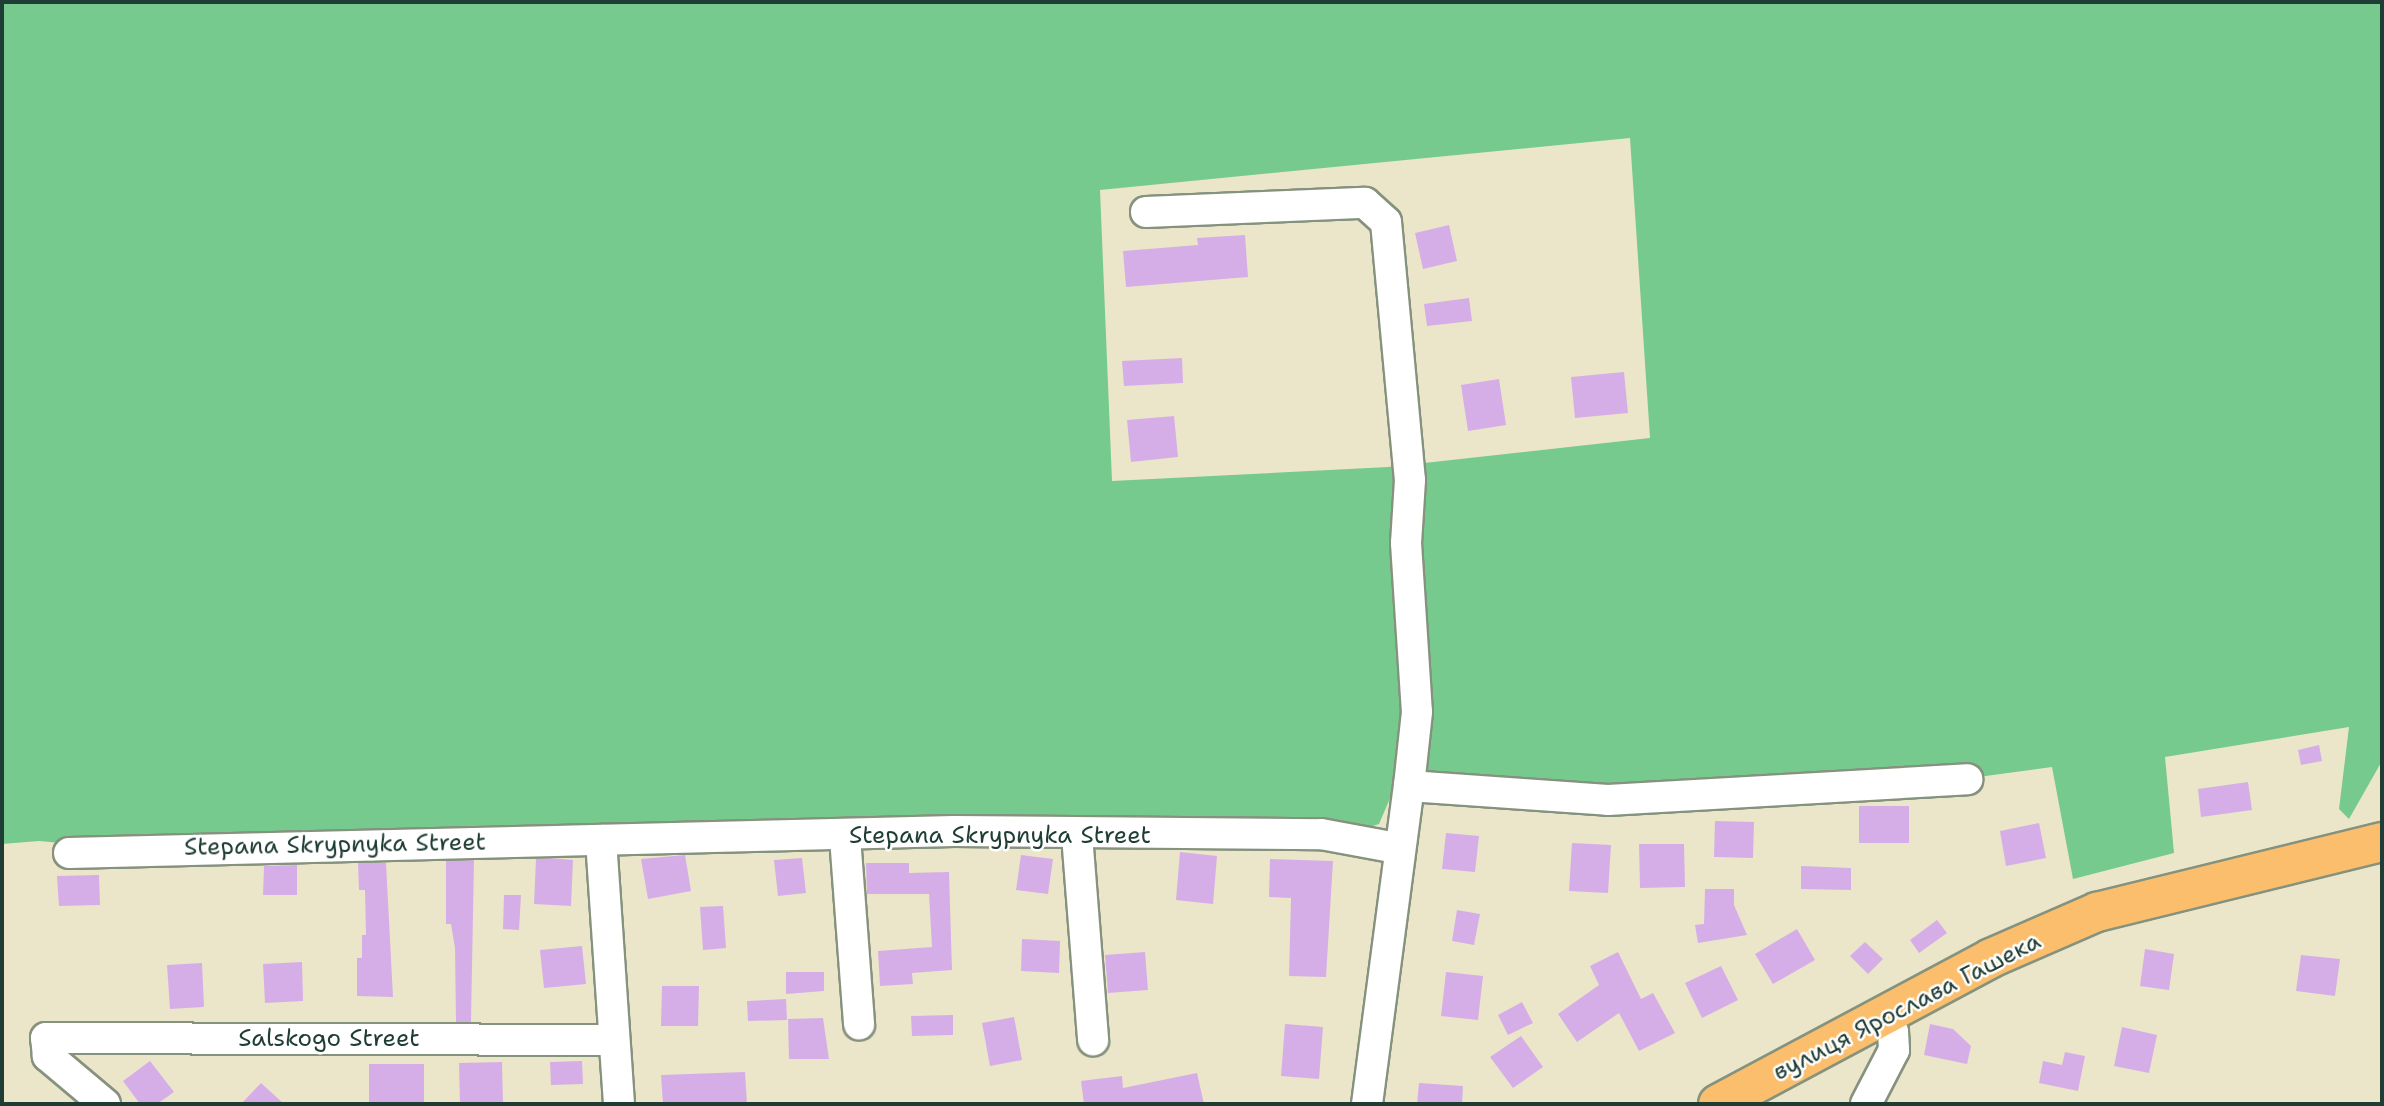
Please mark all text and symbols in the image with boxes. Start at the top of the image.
street label: Stepana Skrypnyka Street [849,822,1151,850]
street label: Stepana Skrypnyka Street [184,828,486,862]
street label: вулиця Ярослава Гашека [1768,927,2046,1087]
street label: Salskogo Street [238,1025,420,1053]

